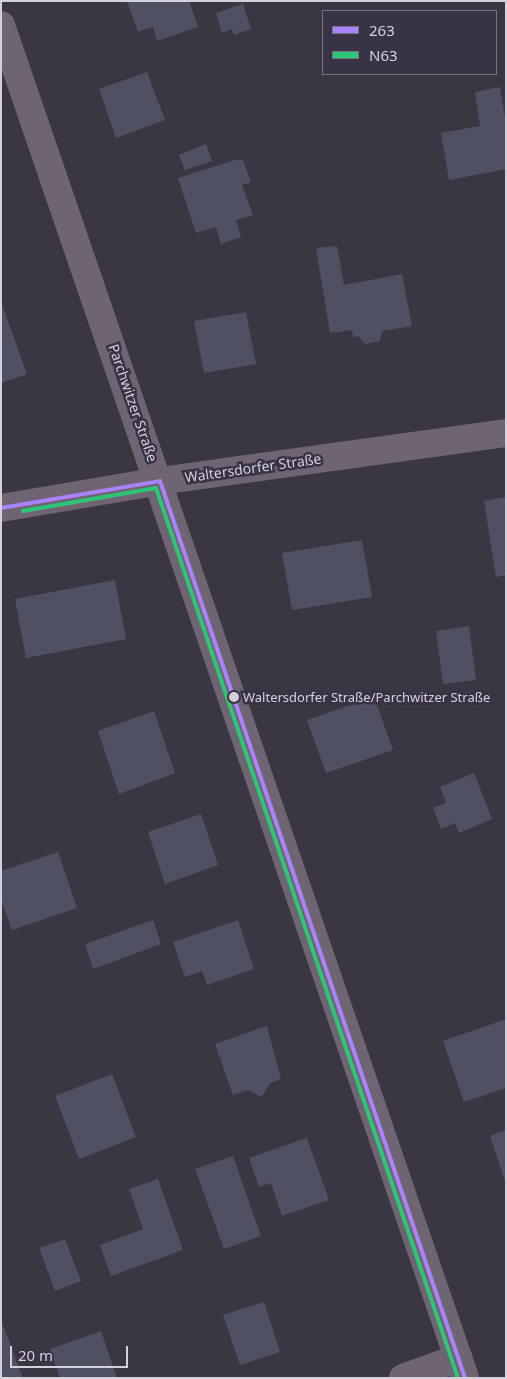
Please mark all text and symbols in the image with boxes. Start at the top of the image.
legend [322,10,497,75]
text: 263 [369,20,395,40]
text: N63 [369,45,398,65]
street label: Parchwitzer Straße [105,342,161,464]
street label: Waltersdorfer Straße [184,450,322,486]
place label: Waltersdorfer Straße/Parchwitzer Straße [243,689,490,705]
marker: Waltersdorfer Straße/Parchwitzer Straße [229,692,239,702]
scale bar [12,1336,130,1368]
text: 20 m [18,1345,53,1365]

